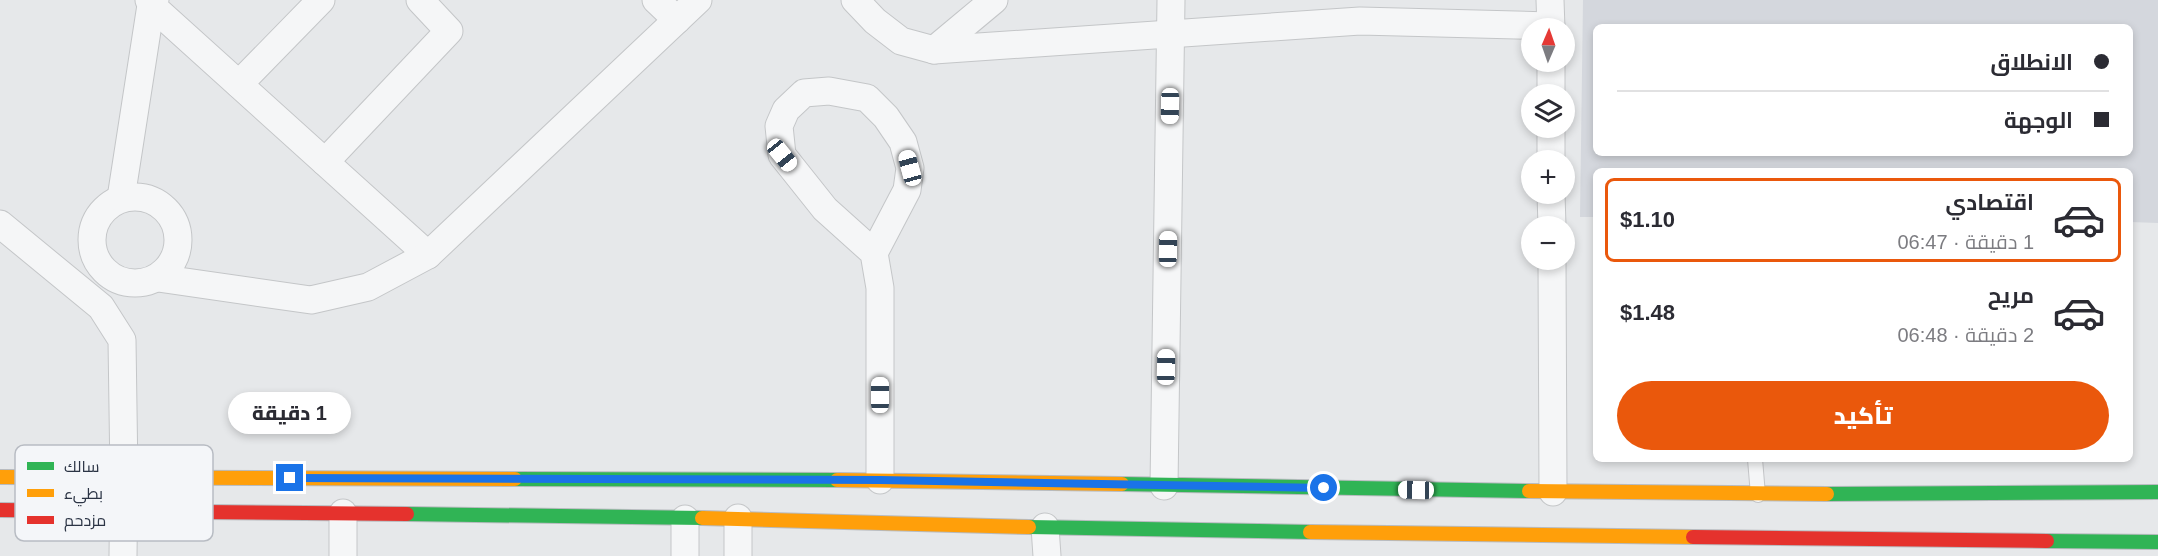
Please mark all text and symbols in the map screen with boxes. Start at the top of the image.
north arrow [1521,18,1575,72]
map controls [1521,18,1575,270]
text: الانطلاق [1990,50,2073,75]
button: layers [1521,84,1575,138]
car [1161,88,1179,124]
text: الوجهة [2004,108,2073,133]
car [764,135,800,175]
car [897,148,923,188]
button: + [1521,150,1575,204]
text: اقتصادي [1945,190,2034,215]
icon: car [2052,193,2106,247]
text: $1.10 [1620,207,1675,232]
button: − [1521,216,1575,270]
car [1159,231,1177,267]
text: 1 دقيقة · 06:47 [1897,231,2034,253]
text: مريح [1988,283,2034,308]
icon: car [2052,286,2106,340]
text: $1.48 [1620,300,1675,325]
text: 2 دقيقة · 06:48 [1897,324,2034,346]
car [1157,349,1175,385]
car [871,377,889,413]
button: تأكيد [1617,381,2109,450]
callout: 1 دقيقة [228,391,352,433]
text: 1 دقيقة [252,402,327,424]
legend [15,445,213,541]
text: سالك [64,458,99,475]
route end [276,464,303,491]
route start [1310,474,1337,501]
car [1398,481,1434,499]
text: بطيء [64,485,103,507]
text: مزدحم [64,512,106,532]

